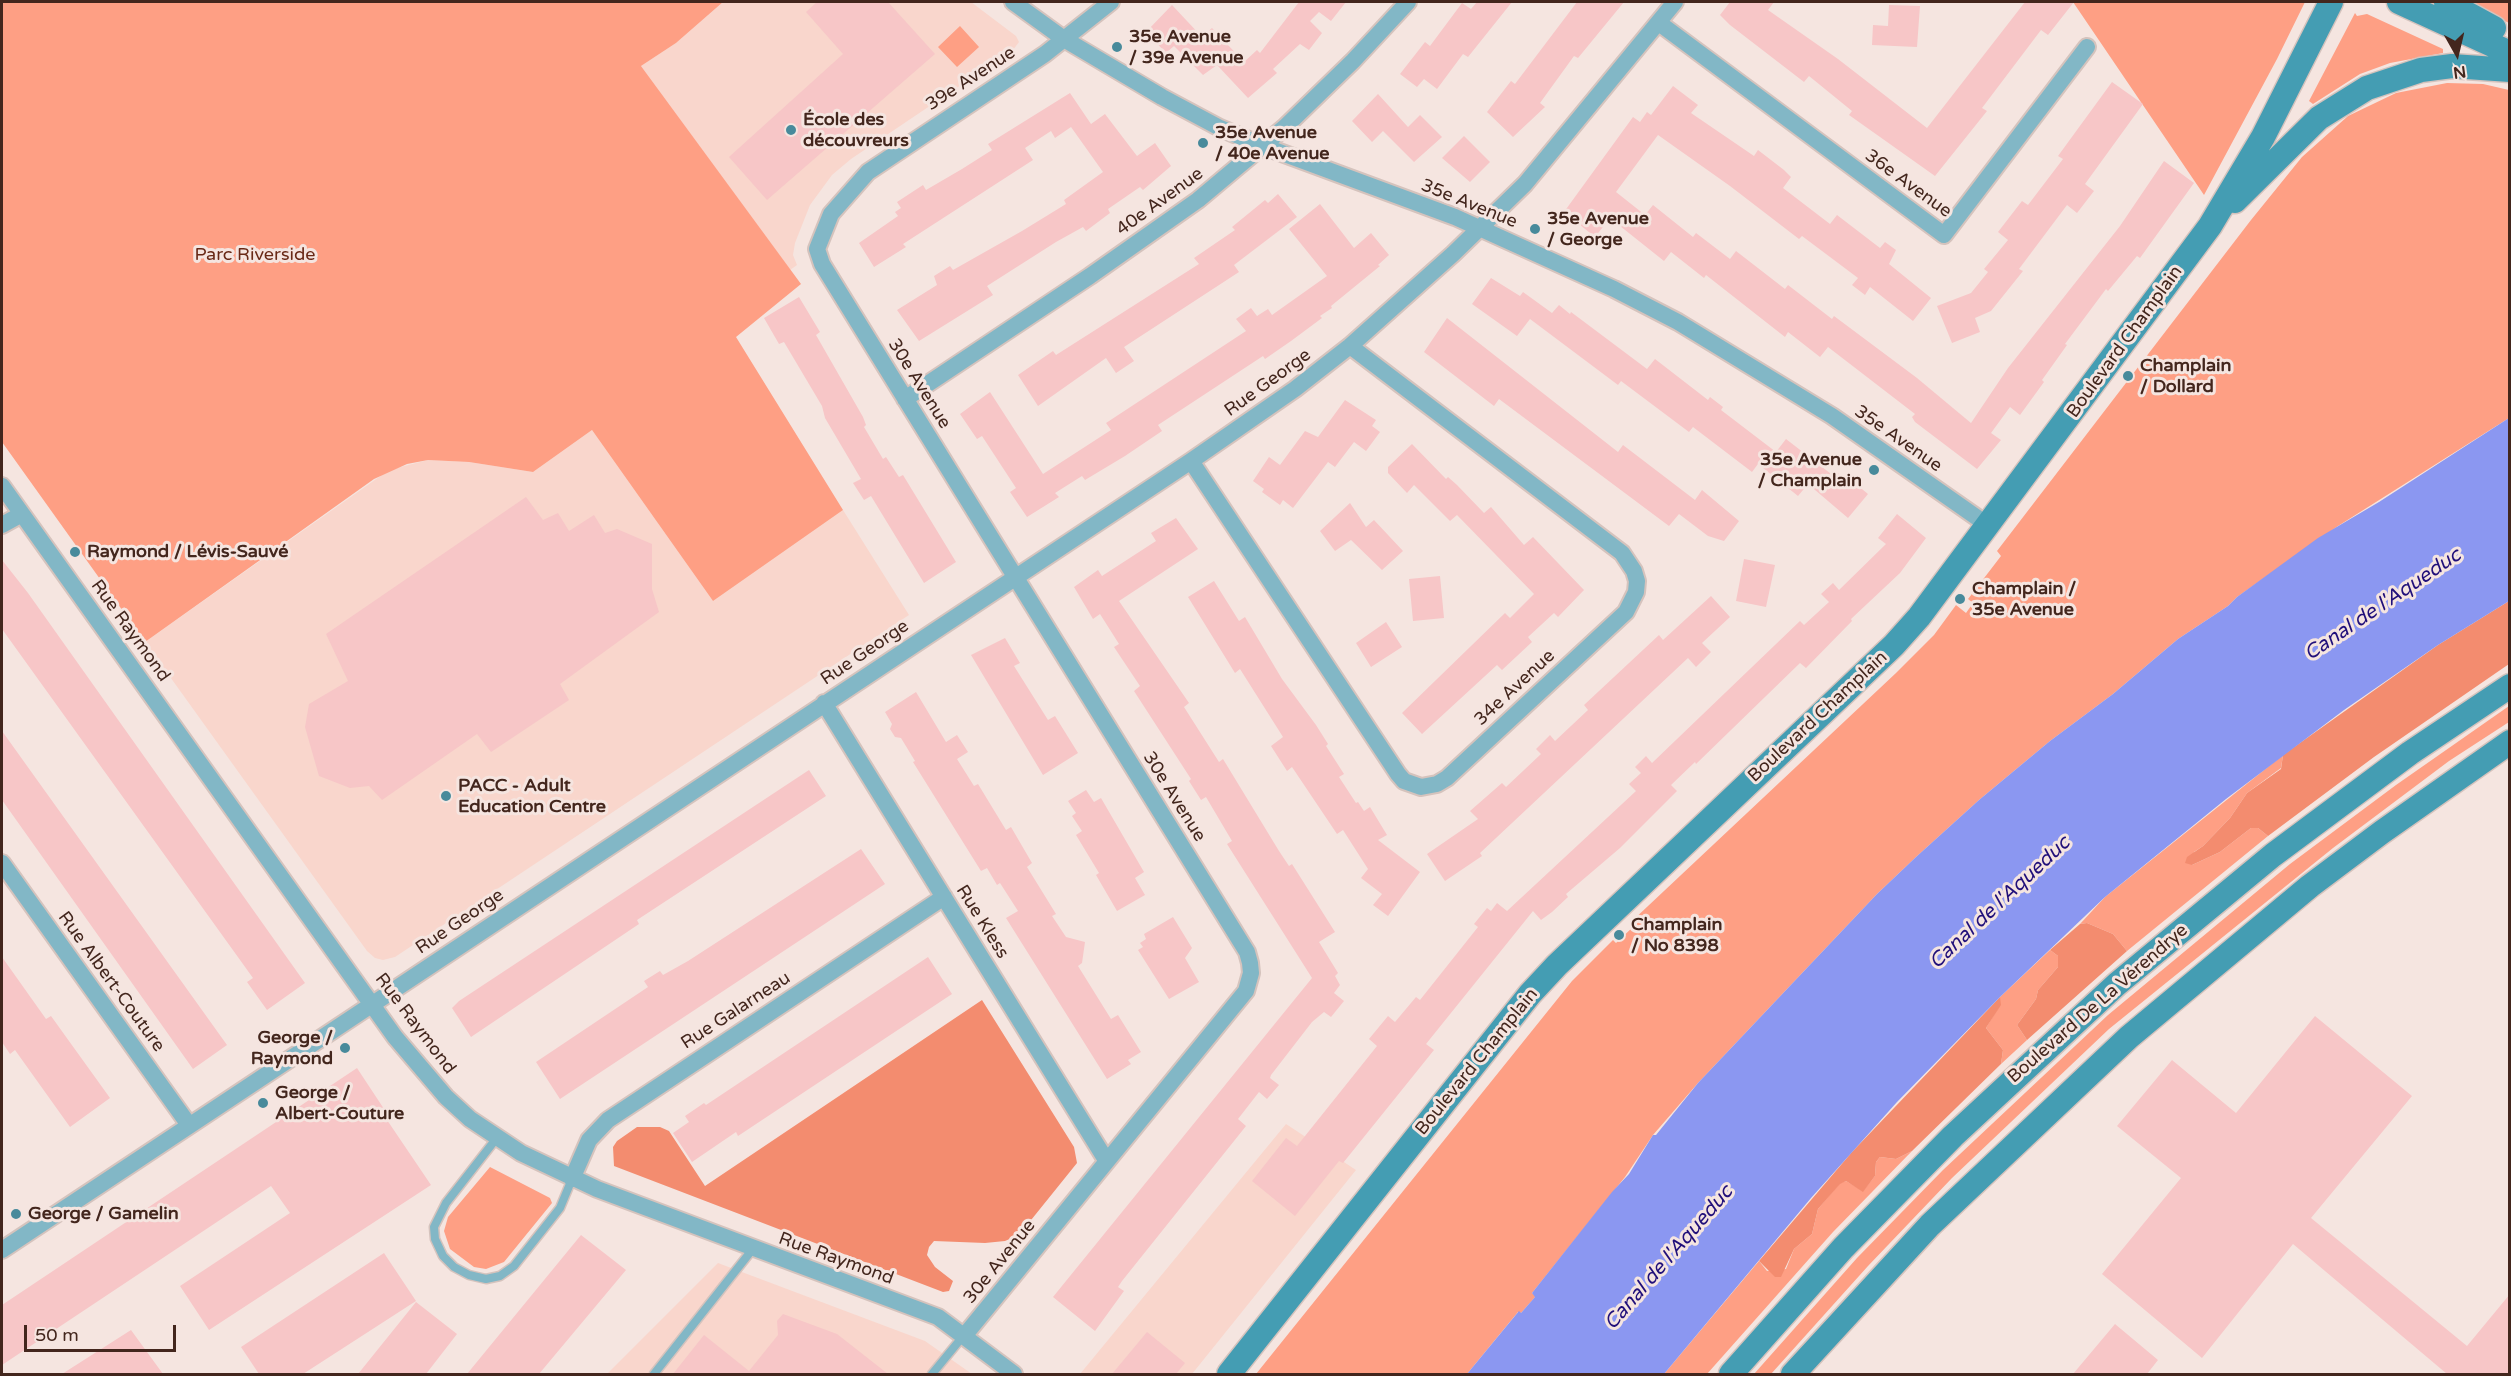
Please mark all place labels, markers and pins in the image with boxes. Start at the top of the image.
place label: 35e Avenue / 39e Avenue [1129,26,1244,68]
marker: 35e Avenue / 39e Avenue [1110,40,1124,54]
place label: École des découvreurs [803,109,909,152]
place label: 35e Avenue / 40e Avenue [1215,122,1330,164]
marker: École des découvreurs [784,123,798,137]
marker: 35e Avenue / 40e Avenue [1196,136,1210,150]
place label: 35e Avenue / George [1547,208,1649,250]
marker: 35e Avenue / George [1528,222,1542,236]
place label: Champlain / Dollard [2140,355,2232,398]
marker: Champlain / Dollard [2121,369,2135,383]
place label: 35e Avenue / Champlain [1758,449,1862,492]
marker: 35e Avenue / Champlain [1867,463,1881,477]
place label: Raymond / Lévis-Sauvé [87,541,288,563]
marker: Raymond / Lévis-Sauvé [68,545,82,559]
place label: Champlain / 35e Avenue [1972,578,2076,620]
marker: Champlain / 35e Avenue [1953,592,1967,606]
place label: PACC - Adult Education Centre [458,775,606,818]
marker: PACC - Adult Education Centre [439,789,453,803]
place label: Champlain / No 8398 [1631,914,1723,956]
marker: Champlain / No 8398 [1612,928,1626,942]
place label: George / Raymond [251,1027,333,1070]
marker: George / Raymond [338,1041,352,1055]
place label: George / Albert-Couture [275,1082,404,1124]
marker: George / Albert-Couture [256,1096,270,1110]
place label: George / Gamelin [28,1203,179,1225]
marker: George / Gamelin [9,1207,23,1221]

